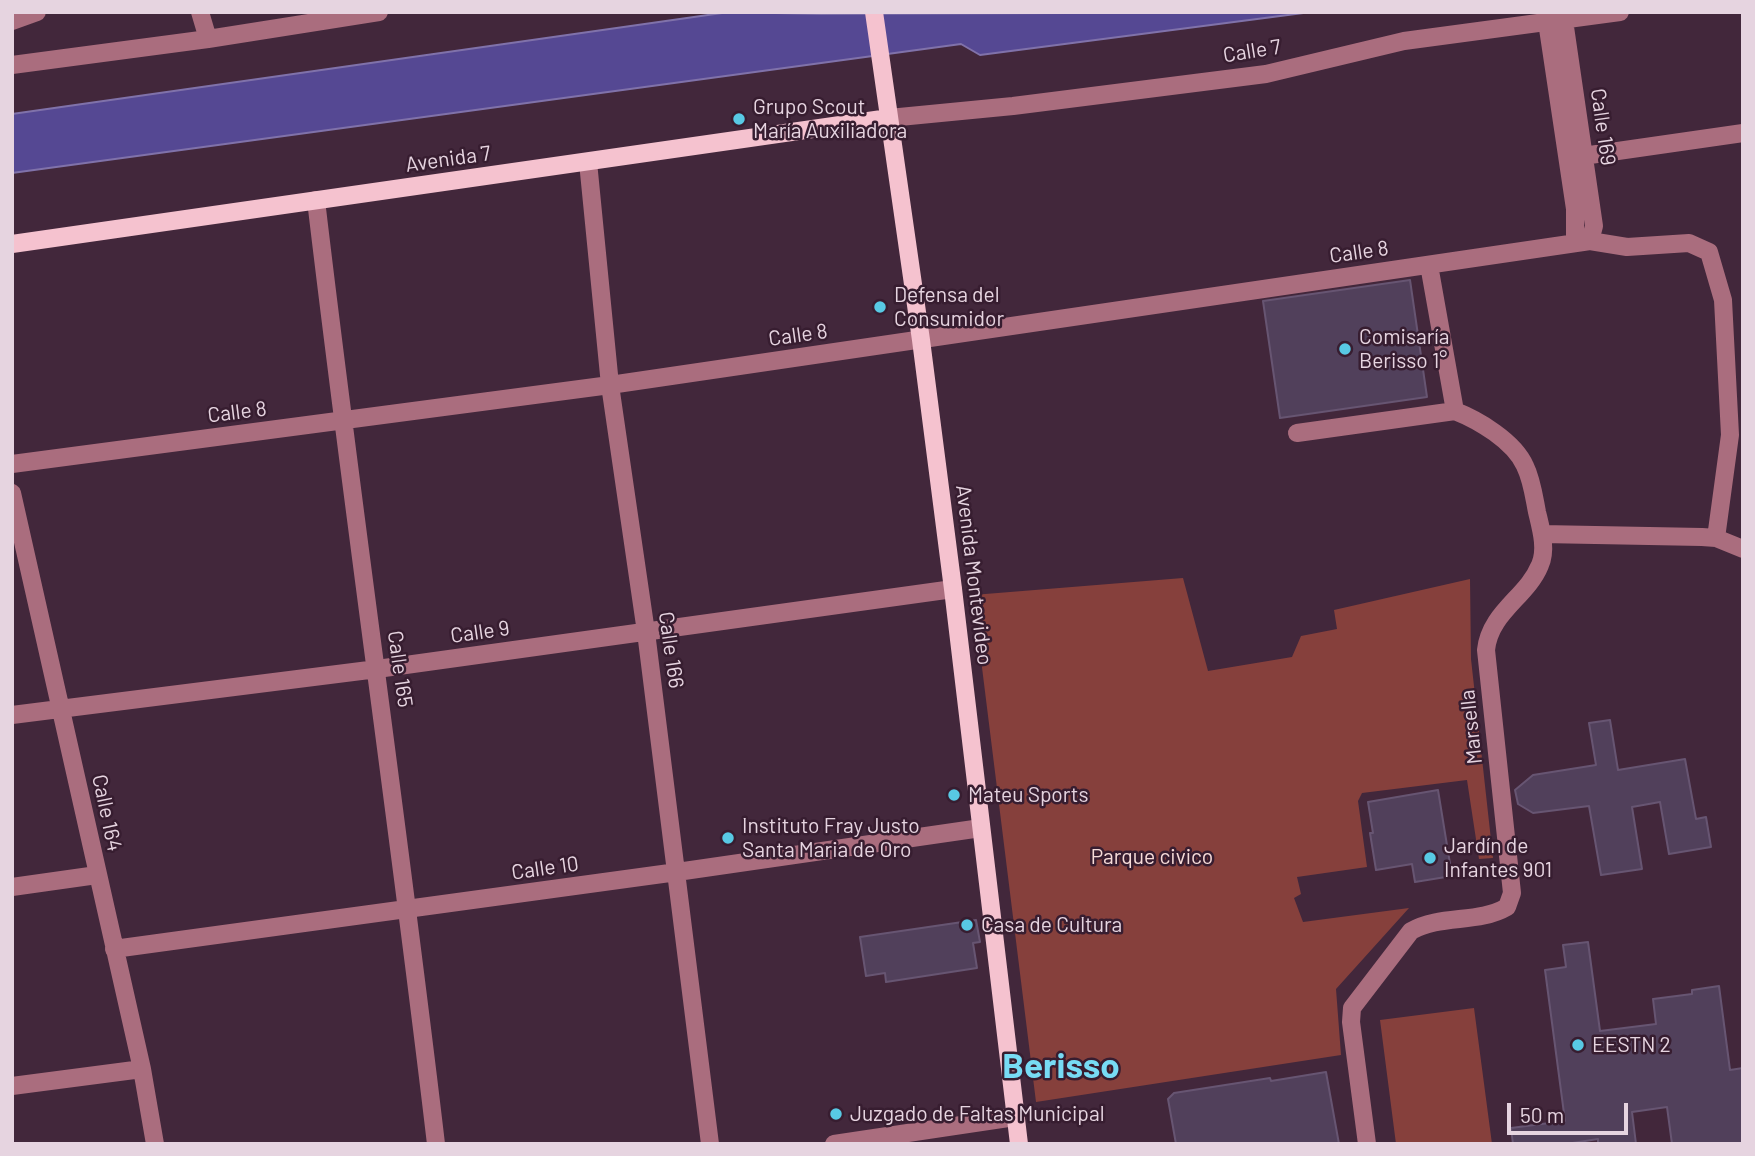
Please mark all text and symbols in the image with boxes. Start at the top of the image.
street label: Calle 7 [1221,34,1283,68]
street label: Calle 169 [1585,87,1621,167]
place label: Grupo Scout María Auxiliadora [753,94,907,144]
marker: Grupo Scout María Auxiliadora [731,111,747,127]
street label: Avenida 7 [404,141,492,177]
street label: Calle 8 [1328,235,1390,269]
place label: Defensa del Consumidor [894,282,1004,332]
marker: Defensa del Consumidor [872,299,888,315]
street label: Calle 8 [767,318,829,352]
place label: Comisaría Berisso 1° [1359,324,1450,374]
marker: Comisaría Berisso 1° [1337,341,1353,357]
street label: Calle 8 [206,396,268,428]
street label: Avenida Montevideo [950,483,998,667]
street label: Calle 166 [653,610,689,690]
street label: Calle 9 [449,615,511,649]
street label: Calle 165 [382,629,418,709]
street label: Marsella [1455,688,1487,766]
street label: Calle 164 [87,772,127,854]
place label: Mateu Sports [968,782,1088,808]
marker: Mateu Sports [946,787,962,803]
place label: Instituto Fray Justo Santa Maria de Oro [742,813,920,863]
marker: Instituto Fray Justo Santa Maria de Oro [720,830,736,846]
place label: Jardín de Infantes 901 [1444,833,1552,883]
park label: Parque civico [1091,844,1213,870]
marker: Jardín de Infantes 901 [1422,850,1438,866]
street label: Calle 10 [510,851,580,885]
place label: Casa de Cultura [981,912,1122,938]
marker: Casa de Cultura [959,917,975,933]
place label: EESTN 2 [1592,1032,1671,1058]
marker: EESTN 2 [1570,1037,1586,1053]
district label: Berisso [1002,1045,1120,1087]
scale bar [1510,1090,1631,1134]
place label: Juzgado de Faltas Municipal [850,1101,1105,1127]
text: 50 m [1520,1102,1564,1127]
marker: Juzgado de Faltas Municipal [828,1106,844,1122]

